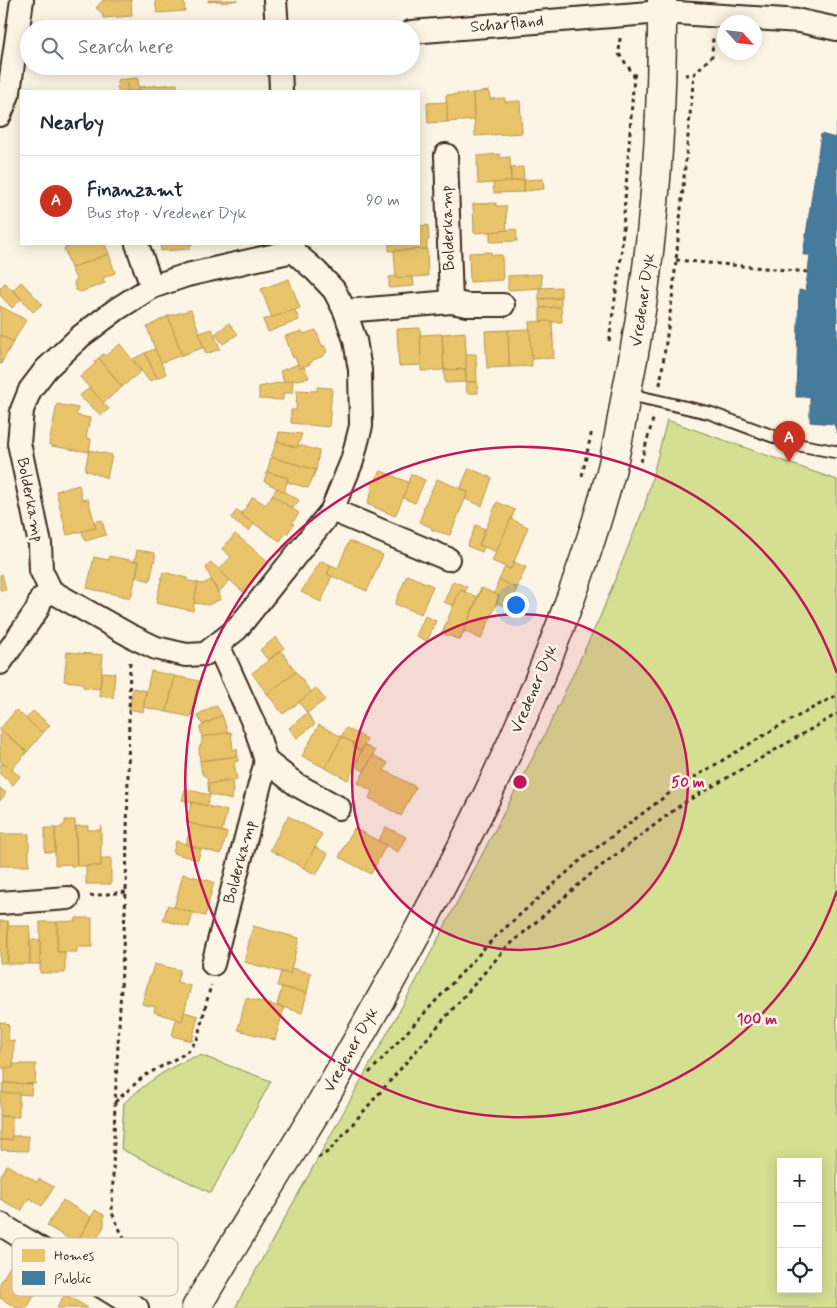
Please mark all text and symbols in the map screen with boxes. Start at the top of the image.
street label: Scharfland [469,10,545,38]
north arrow [717,15,762,60]
search box [20,20,420,75]
icon: search [38,34,66,62]
text: Search here [78,35,174,60]
text: Nearby [40,109,104,137]
text: Finanzamt [87,178,183,203]
street label: Bolderkamp [436,185,460,271]
text: A [51,190,61,211]
text: 90 m [366,190,400,211]
text: Bus stop · Vredener Dyk [87,203,246,224]
street label: Vredener Dyk [626,252,660,348]
pin: A [773,421,805,462]
street label: Bolderkamp [12,456,48,544]
your location [503,592,529,618]
street label: Vredener Dyk [506,642,562,736]
centre of rings [511,773,529,791]
text: 50 m [671,773,705,793]
street label: Bolderkamp [219,818,261,906]
street label: Vredener Dyk [319,1004,383,1096]
text: 100 m [737,1010,777,1030]
map controls [777,1158,822,1293]
button: + [777,1158,822,1203]
button: − [777,1203,822,1248]
legend [12,1238,178,1296]
text: Homes [54,1247,95,1265]
button: locate [777,1248,822,1293]
text: Public [54,1270,91,1288]

